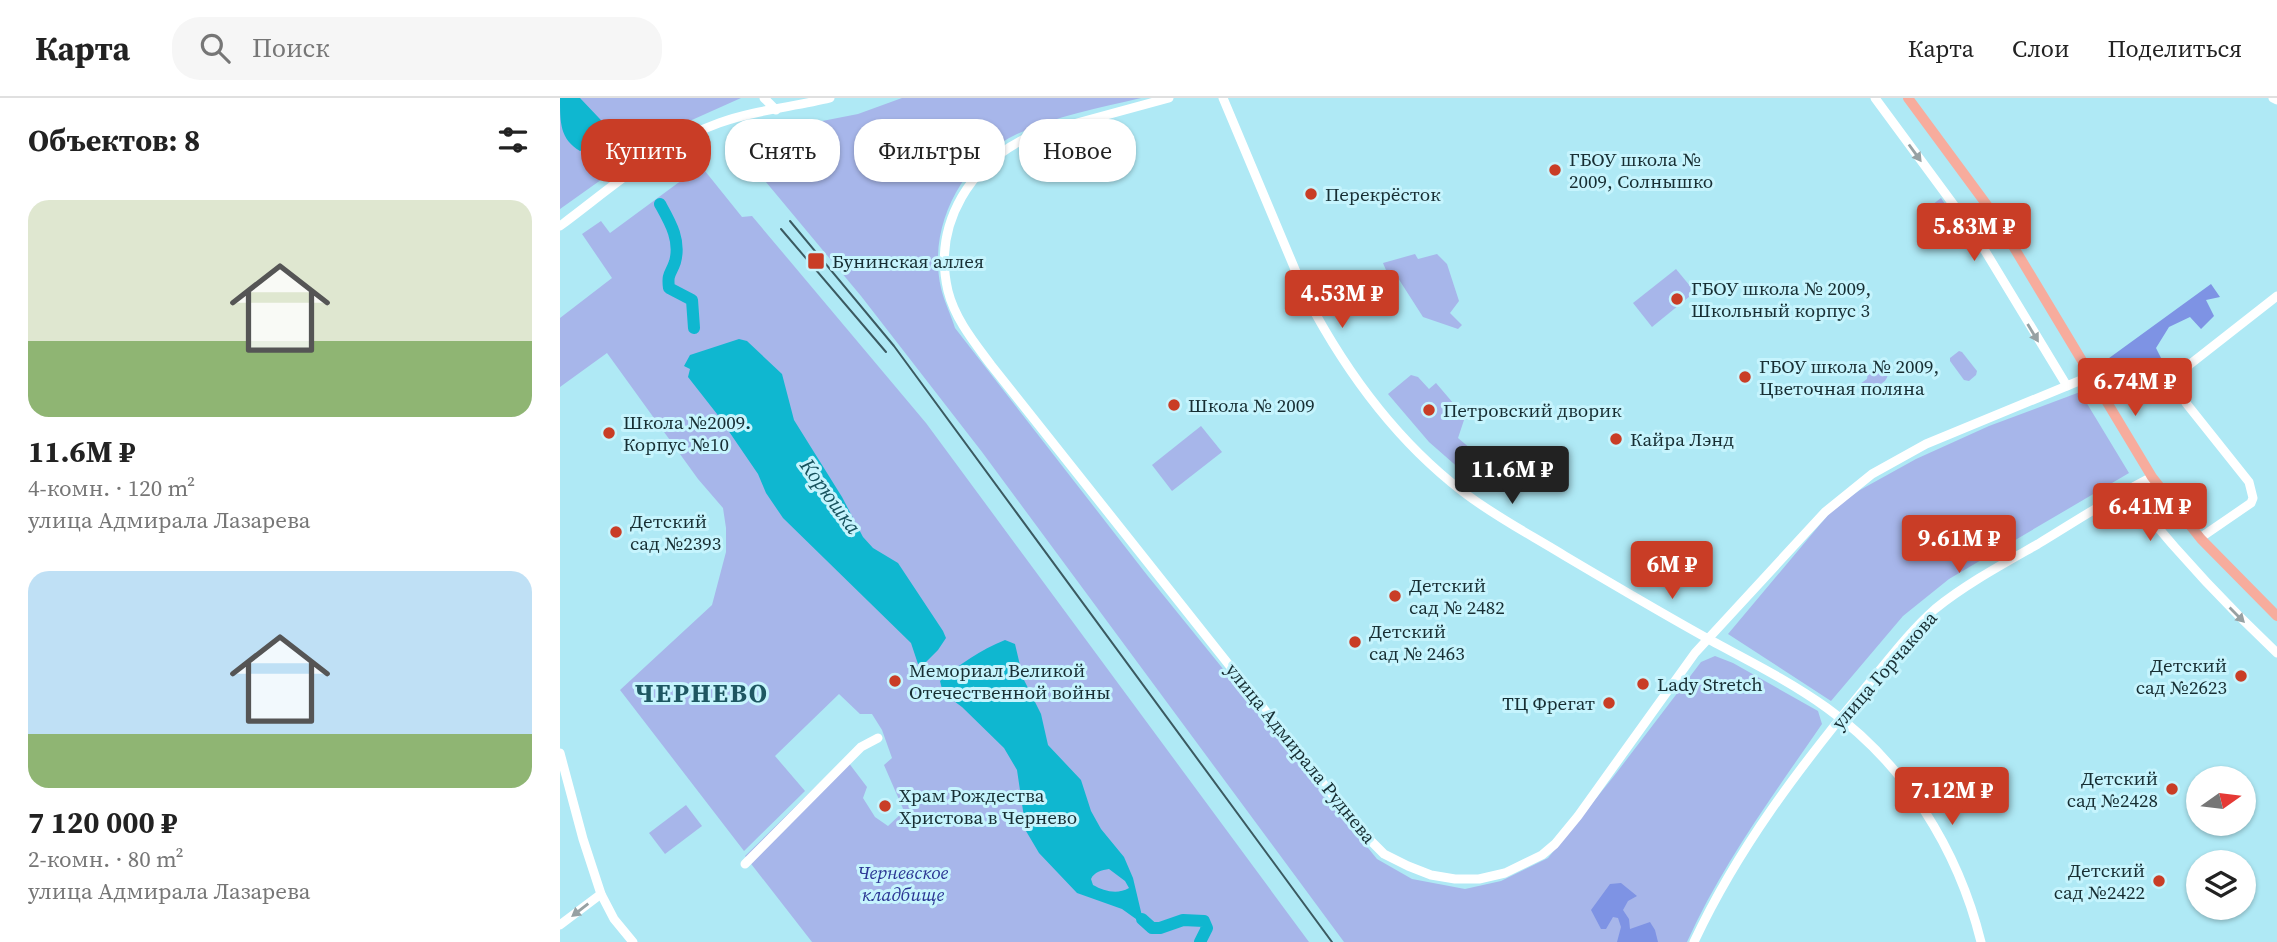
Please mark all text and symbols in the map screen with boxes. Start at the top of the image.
search box [172,17,662,80]
text: Карта [35,26,130,71]
icon: search [196,29,234,67]
text: Поиск [252,30,330,66]
text: Карта [1908,32,1974,65]
text: Слои [2012,32,2069,65]
text: Поделиться [2107,32,2242,65]
chip: Купить [581,119,711,182]
chip: Снять [725,119,840,182]
chip: Фильтры [854,119,1005,182]
chip: Новое [1019,119,1136,182]
text: Объектов: 8 [28,120,200,161]
icon: filters [494,121,532,159]
one-way arrow [1908,144,1922,162]
place label: ГБОУ школа № 2009, Солнышко [1569,146,1713,194]
marker: ГБОУ школа № 2009, Солнышко [1547,162,1563,178]
place label: Перекрёсток [1325,181,1441,207]
marker: Перекрёсток [1303,186,1319,202]
pin: 5.83M ₽ [1909,204,2039,263]
text: 5.83M ₽ [1933,210,2015,242]
icon: home [217,245,343,371]
place label: Бунинская аллея [832,248,984,274]
marker: Бунинская аллея [806,251,826,271]
pin: 4.53M ₽ [1277,271,1407,330]
place label: ГБОУ школа № 2009, Школьный корпус 3 [1691,275,1871,323]
text: 4.53M ₽ [1301,277,1383,309]
marker: ГБОУ школа № 2009, Школьный корпус 3 [1669,291,1685,307]
one-way arrow [2027,323,2040,342]
place label: ГБОУ школа № 2009, Цветочная поляна [1759,353,1939,401]
pin: 6.74M ₽ [2070,358,2200,418]
text: 6.74M ₽ [2094,365,2176,397]
marker: ГБОУ школа № 2009, Цветочная поляна [1737,369,1753,385]
place label: Школа № 2009 [1188,392,1315,418]
marker: Школа № 2009 [1166,397,1182,413]
place label: Петровский дворик [1443,397,1622,423]
marker: Петровский дворик [1421,402,1437,418]
place label: Школа №2009. Корпус №10 [623,409,751,457]
marker: Школа №2009. Корпус №10 [601,425,617,441]
place label: Кайра Лэнд [1630,426,1734,452]
text: 11.6M ₽ [28,431,135,472]
marker: Кайра Лэнд [1608,431,1624,447]
pin: 11.6M ₽ [1447,446,1577,506]
water label: Корюшка [793,451,868,540]
text: 11.6M ₽ [1471,453,1553,485]
text: 4-комн. · 120 m² [28,472,195,504]
pin: 6.41M ₽ [2085,484,2215,543]
text: 6.41M ₽ [2109,490,2191,522]
text: улица Адмирала Лазарева [28,504,311,536]
place label: Детский сад №2393 [630,508,721,556]
pin: 9.61M ₽ [1894,516,2024,575]
text: 9.61M ₽ [1918,522,2000,554]
marker: Детский сад №2393 [608,524,624,540]
pin: 6M ₽ [1631,542,1713,601]
text: 6M ₽ [1647,548,1697,580]
place label: Детский сад № 2482 [1409,572,1505,620]
marker: Детский сад № 2482 [1387,588,1403,604]
street label: улица Горчакова [1825,605,1943,735]
one-way arrow [2228,606,2245,622]
icon: home [217,616,343,742]
place label: Детский сад № 2463 [1369,618,1465,666]
marker: Детский сад № 2463 [1347,634,1363,650]
place label: Детский сад №2623 [2136,652,2227,700]
place label: Мемориал Великой Отечественной войны [909,657,1111,705]
street label: улица Адмирала Руднева [1220,657,1382,849]
marker: Детский сад №2623 [2233,668,2249,684]
place label: Lady Stretch [1657,671,1763,697]
marker: Мемориал Великой Отечественной войны [887,673,903,689]
district label: ЧЕРНЕВО [635,675,769,711]
marker: Lady Stretch [1635,676,1651,692]
place label: ТЦ Фрегат [1502,690,1595,716]
marker: ТЦ Фрегат [1601,695,1617,711]
place label: Детский сад №2428 [2067,765,2158,813]
north arrow [2186,766,2256,836]
map controls [2186,766,2256,920]
pin: 7.12M ₽ [1887,768,2017,827]
text: 7.12M ₽ [1911,774,1993,806]
marker: Детский сад №2428 [2164,781,2180,797]
place label: Храм Рождества Христова в Чернево [899,782,1077,830]
marker: Храм Рождества Христова в Чернево [877,798,893,814]
text: 7 120 000 ₽ [28,802,177,843]
text: 2-комн. · 80 m² [28,843,184,875]
button: layers [2186,850,2256,920]
place label: Детский сад №2422 [2054,857,2145,905]
park label: Черневское кладбище [858,859,949,907]
marker: Детский сад №2422 [2151,873,2167,889]
text: улица Адмирала Лазарева [28,875,311,907]
one-way arrow [572,902,590,917]

